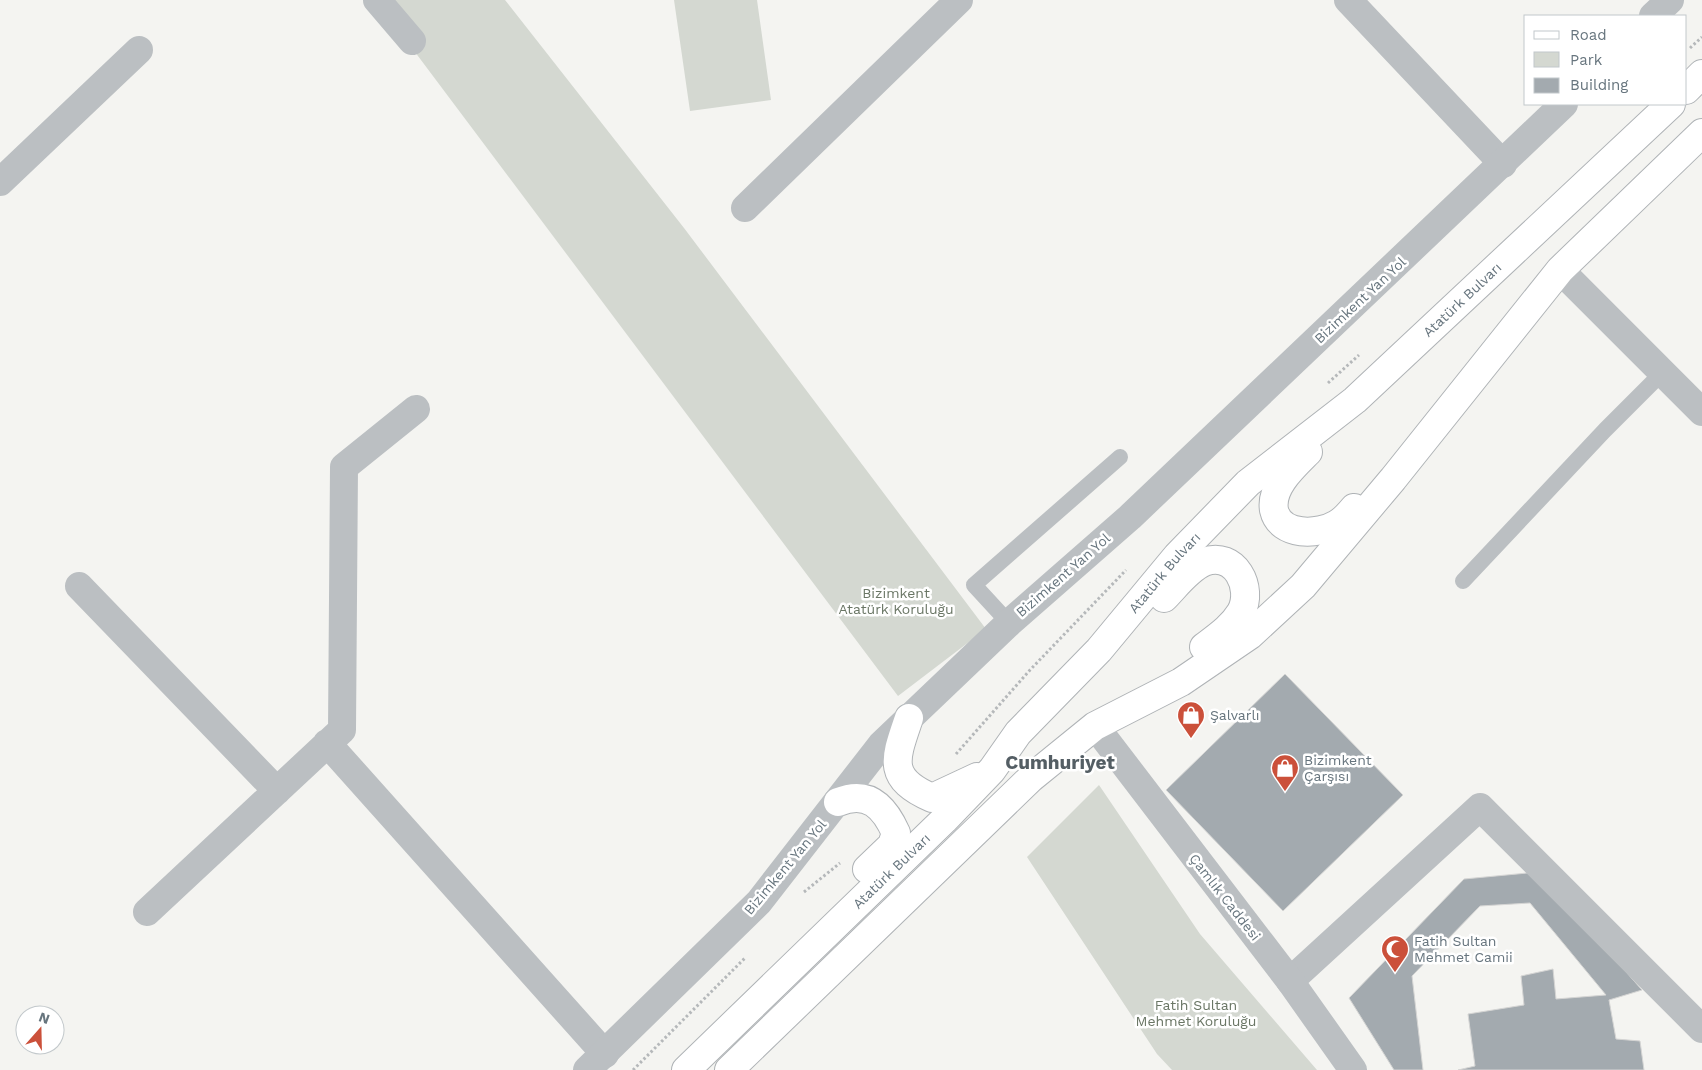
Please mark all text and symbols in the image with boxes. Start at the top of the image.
legend [1524,15,1687,105]
text: Road [1570,26,1607,44]
text: Park [1570,51,1603,69]
text: Building [1570,76,1628,94]
street label: Bizimkent Yan Yol [1311,253,1410,346]
street label: Atatürk Bulvarı [1420,259,1505,340]
street label: Bizimkent Yan Yol [1013,529,1114,620]
street label: Atatürk Bulvarı [1125,529,1203,616]
park label: Bizimkent Atatürk Koruluğu [838,585,954,617]
shop icon: Şalvarlı [1176,700,1206,739]
place label: Şalvarlı [1210,707,1260,723]
district label: Cumhuriyet [1005,751,1115,774]
place label: Bizimkent Çarşısı [1304,752,1372,784]
shop icon: Bizimkent Çarşısı [1270,753,1300,792]
street label: Bizimkent Yan Yol [741,816,830,918]
street label: Atatürk Bulvarı [849,830,933,912]
street label: Çamlık Caddesi [1186,850,1264,944]
place label: Fatih Sultan Mehmet Camii [1414,933,1513,965]
mosque icon: Fatih Sultan Mehmet Camii [1380,934,1410,973]
park label: Fatih Sultan Mehmet Koruluğu [1136,997,1256,1029]
north arrow [15,1005,65,1055]
text: N [37,1008,52,1027]

